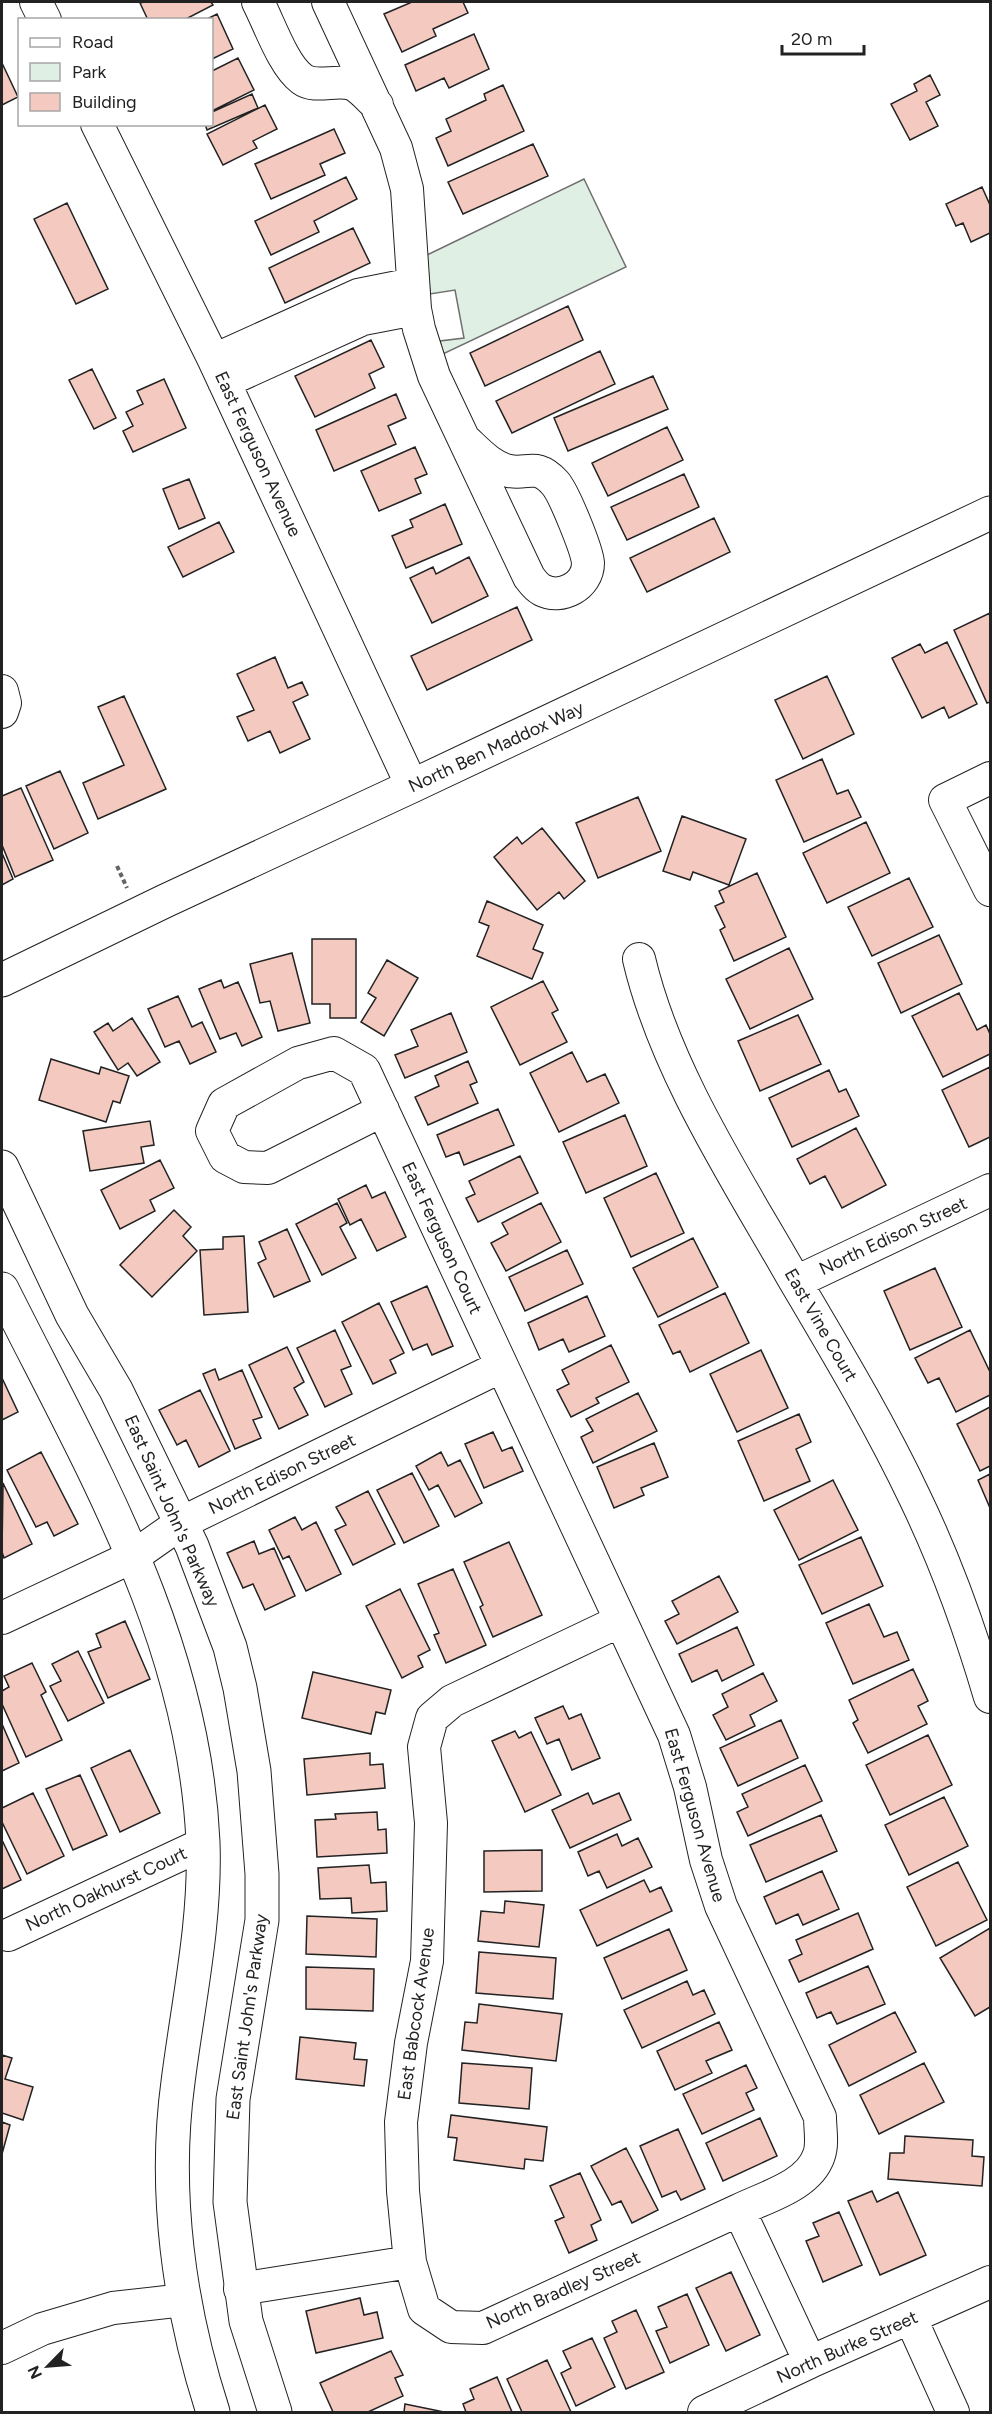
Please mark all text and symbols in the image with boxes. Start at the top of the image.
legend [18,18,213,126]
scale bar [782,18,864,56]
text: 20 m [791,28,832,50]
text: Road [72,31,113,53]
text: Park [72,61,107,83]
text: Building [72,91,137,113]
street label: East Ferguson Avenue [210,368,306,540]
street label: North Ben Maddox Way [405,696,588,797]
street label: East Ferguson Court [397,1158,487,1318]
street label: North Edison Street [815,1192,971,1280]
street label: East Vine Court [780,1265,862,1386]
street label: East Saint John's Parkway [120,1411,225,1611]
street label: North Edison Street [205,1429,359,1519]
street label: East Ferguson Avenue [660,1726,730,1905]
street label: North Oakhurst Court [22,1842,190,1936]
street label: East Saint John's Parkway [222,1912,272,2122]
street label: East Babcock Avenue [393,1926,439,2102]
street label: North Bradley Street [483,2246,644,2334]
street label: North Burke Street [773,2306,921,2388]
north arrow [18,2336,78,2396]
text: N [24,2363,46,2382]

